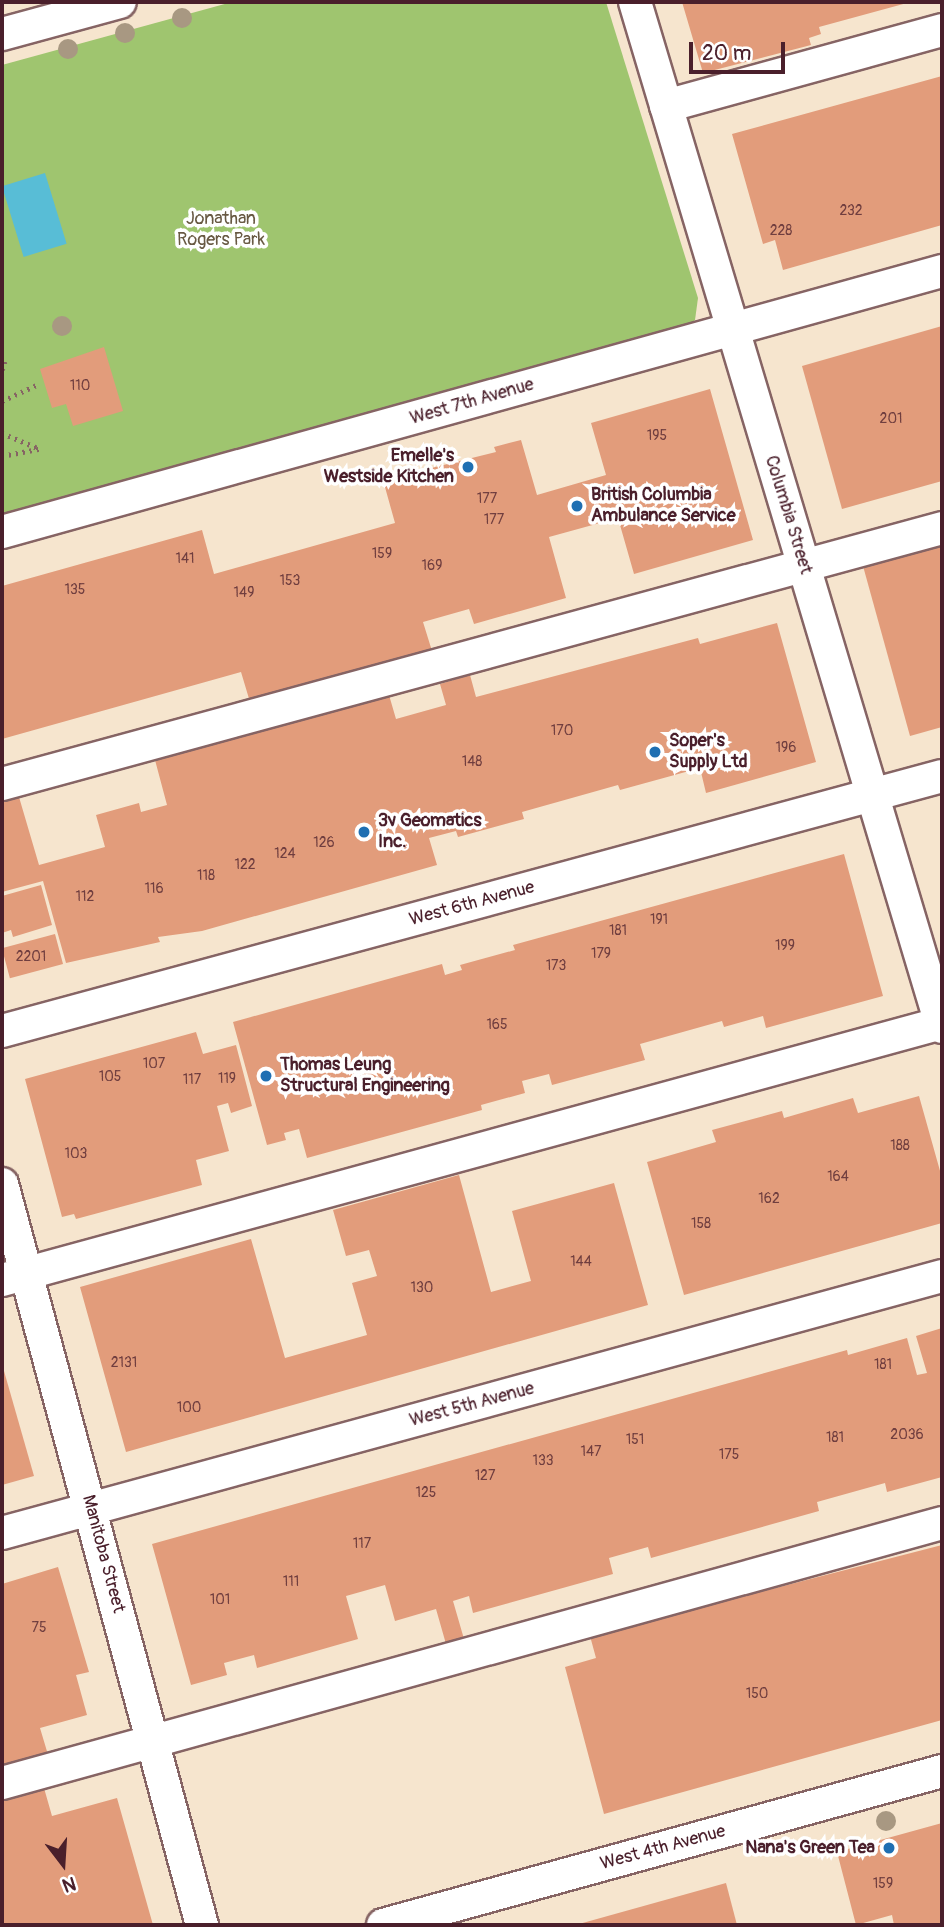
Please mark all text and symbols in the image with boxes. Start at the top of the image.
scale bar [692,28,788,72]
text: 20 m [702,40,751,67]
house number: 232 [839,203,863,219]
park label: Jonathan Rogers Park [177,209,265,252]
house number: 228 [770,223,792,239]
street label: West 7th Avenue [408,374,536,430]
house number: 110 [70,378,90,394]
house number: 201 [880,411,902,427]
house number: 195 [647,428,667,444]
place label: Emelle's Westside Kitchen [324,446,454,489]
street label: Columbia Street [760,453,816,577]
marker: Emelle's Westside Kitchen [460,459,476,475]
place label: British Columbia Ambulance Service [591,485,736,528]
house number: 177 [477,491,497,507]
marker: British Columbia Ambulance Service [569,498,585,514]
house number: 177 [484,512,504,528]
house number: 159 [372,546,392,562]
house number: 141 [175,551,195,567]
house number: 169 [422,558,442,574]
house number: 153 [280,573,300,589]
house number: 135 [65,582,85,598]
house number: 149 [234,585,254,601]
house number: 170 [551,723,573,739]
place label: Soper's Supply Ltd [669,731,748,774]
house number: 196 [776,740,796,756]
marker: Soper's Supply Ltd [647,744,663,760]
house number: 148 [462,754,482,770]
place label: 3v Geomatics Inc. [378,811,481,854]
marker: 3v Geomatics Inc. [356,824,372,840]
house number: 126 [313,835,335,851]
house number: 124 [274,846,296,862]
house number: 122 [234,857,256,873]
house number: 118 [197,868,215,884]
street label: West 6th Avenue [407,877,537,931]
house number: 116 [144,881,164,897]
house number: 112 [76,889,94,905]
house number: 191 [650,912,668,928]
house number: 181 [609,923,627,939]
house number: 199 [775,938,795,954]
house number: 179 [591,946,611,962]
house number: 2201 [16,949,46,965]
house number: 173 [546,958,566,974]
house number: 165 [486,1017,508,1033]
place label: Thomas Leung Structural Engineering [280,1055,450,1098]
house number: 107 [143,1056,165,1072]
marker: Thomas Leung Structural Engineering [258,1068,274,1084]
house number: 105 [99,1069,121,1085]
house number: 119 [218,1071,236,1087]
house number: 117 [183,1072,201,1088]
house number: 188 [890,1138,910,1154]
house number: 103 [65,1146,87,1162]
house number: 164 [827,1169,849,1185]
house number: 162 [758,1191,780,1207]
house number: 158 [691,1216,711,1232]
house number: 144 [570,1254,592,1270]
house number: 130 [411,1280,433,1296]
house number: 2131 [111,1355,137,1371]
house number: 181 [874,1357,892,1373]
street label: West 5th Avenue [407,1378,537,1432]
house number: 100 [177,1400,201,1416]
house number: 2036 [890,1427,924,1443]
house number: 181 [826,1430,844,1446]
house number: 151 [626,1432,644,1448]
house number: 147 [581,1444,601,1460]
house number: 175 [719,1447,739,1463]
house number: 133 [532,1453,554,1469]
house number: 127 [475,1468,495,1484]
house number: 125 [416,1485,436,1501]
street label: Manitoba Street [77,1493,129,1615]
house number: 117 [353,1536,371,1552]
house number: 111 [283,1574,299,1590]
house number: 101 [210,1592,230,1608]
house number: 75 [32,1620,46,1636]
house number: 150 [746,1686,768,1702]
street label: West 4th Avenue [598,1821,728,1875]
north arrow [28,1829,98,1899]
place label: Nana's Green Tea [745,1837,875,1859]
marker: Nana's Green Tea [881,1840,897,1856]
text: N [59,1871,79,1897]
house number: 159 [873,1876,893,1892]

